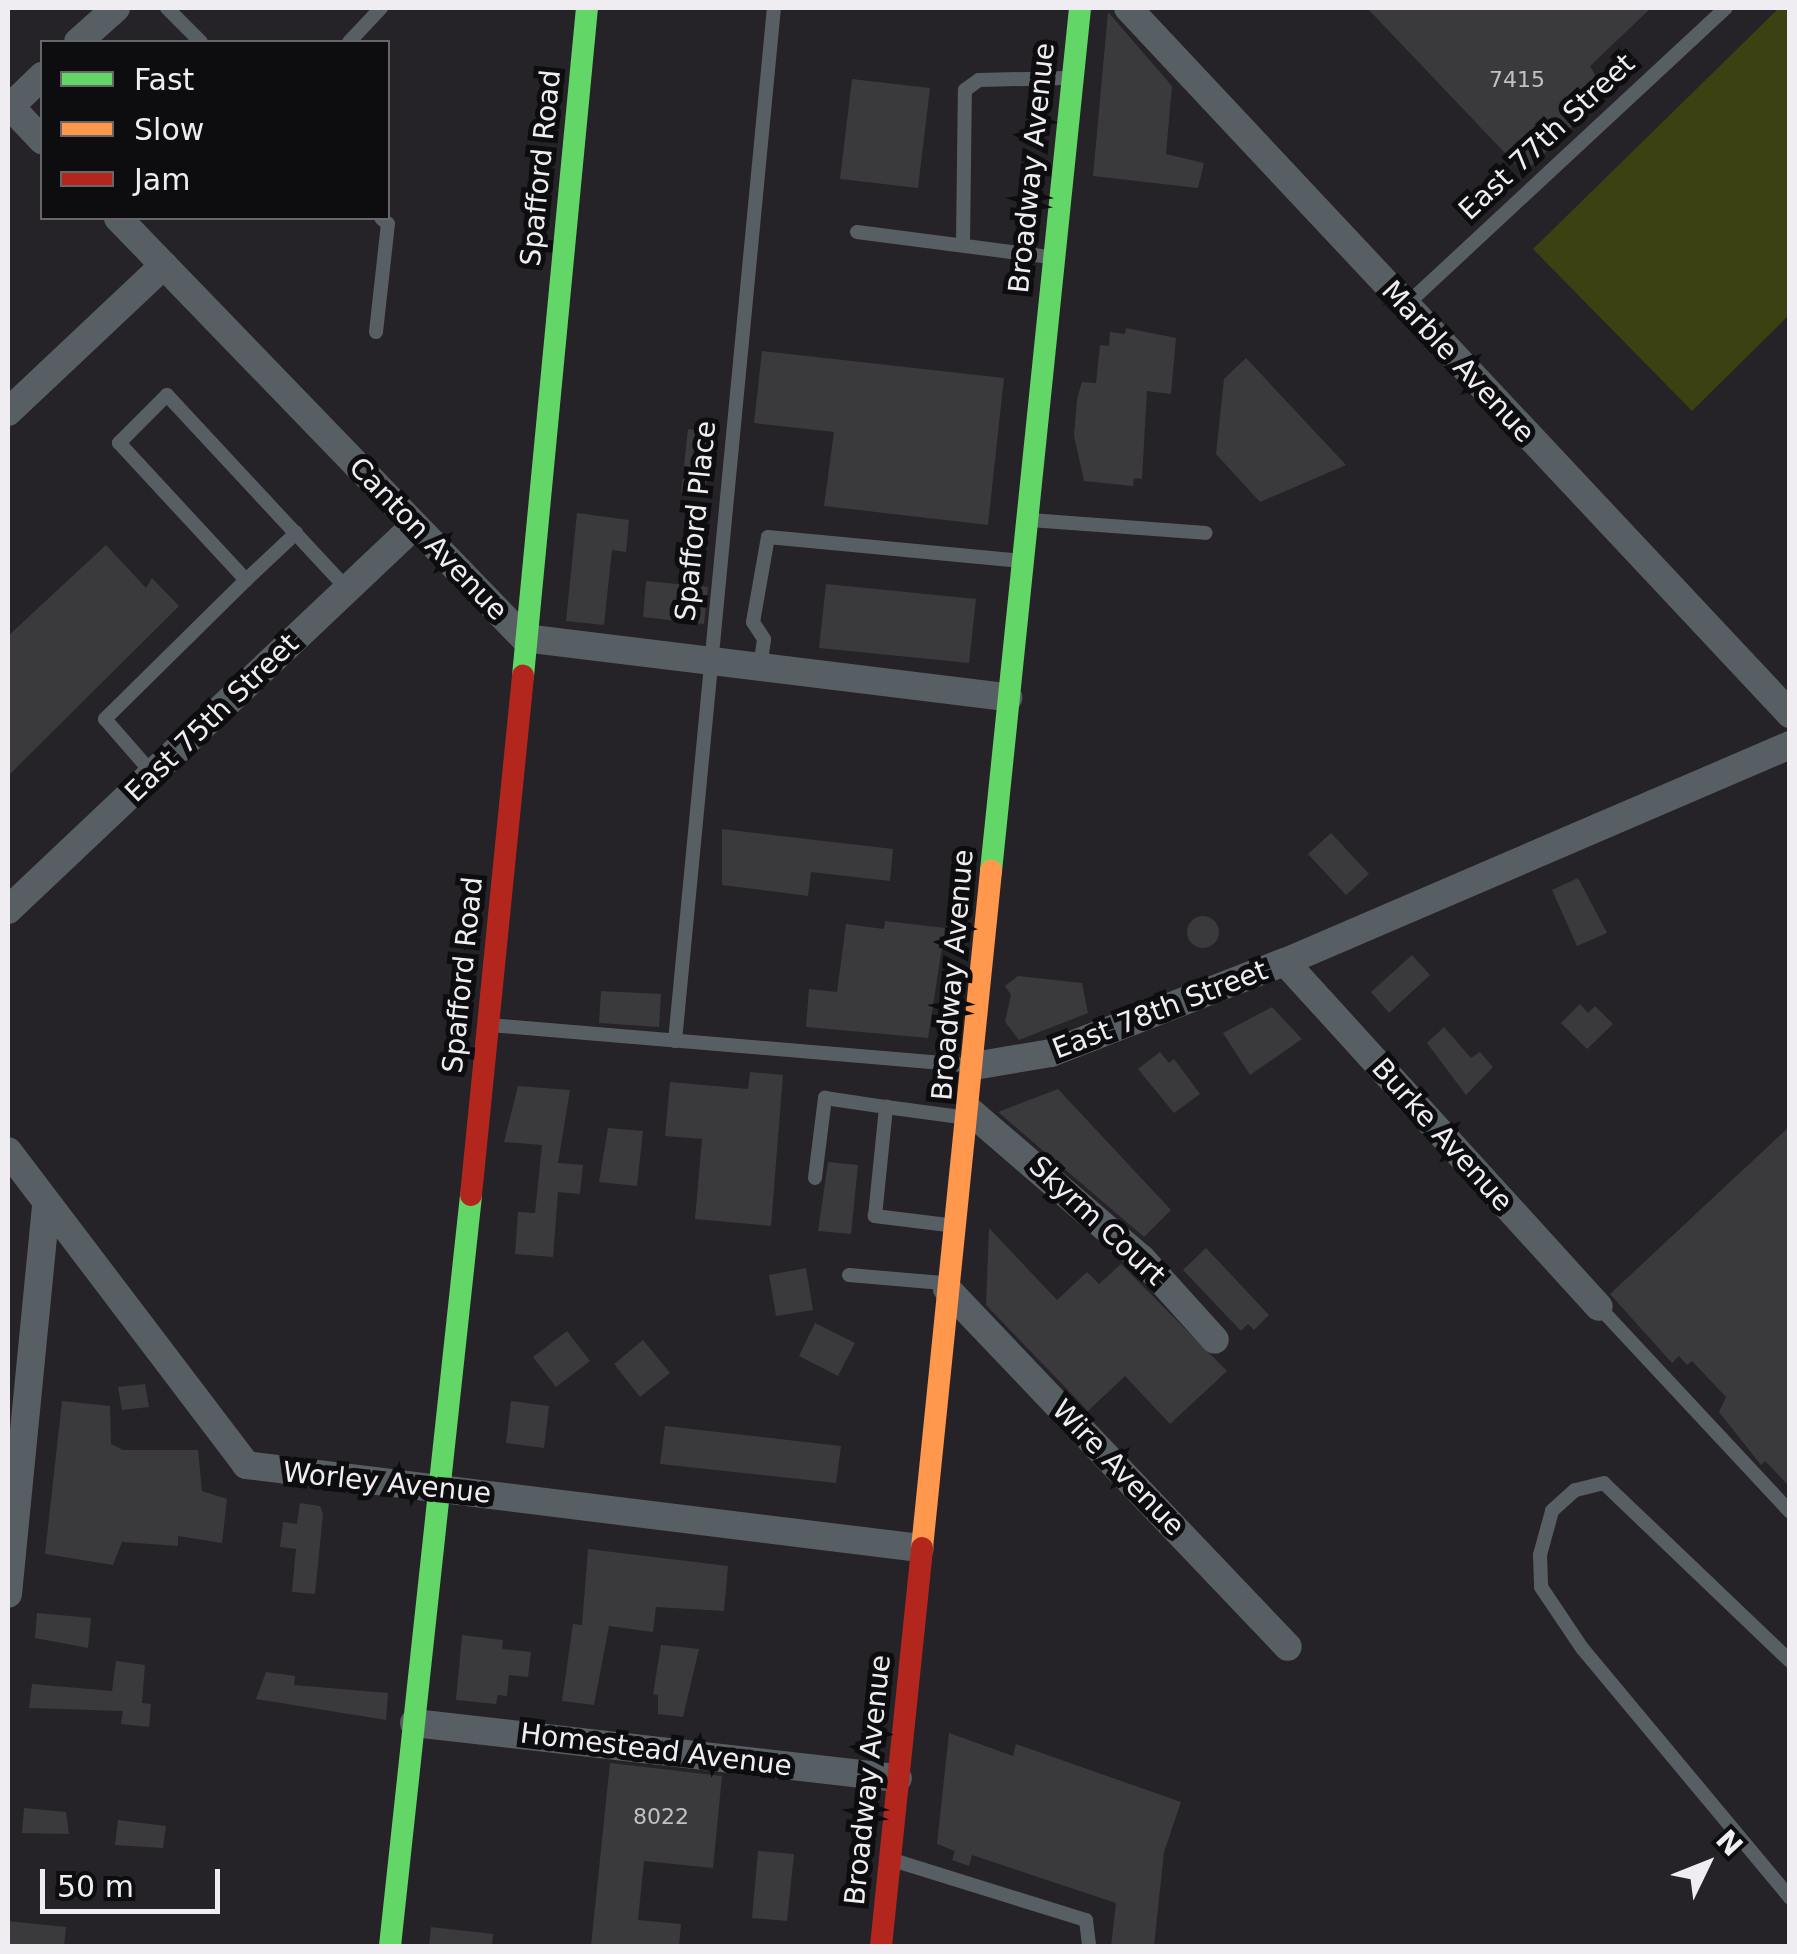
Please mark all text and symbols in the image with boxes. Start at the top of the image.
legend [40,40,390,220]
street label: Broadway Avenue [1002,41,1062,295]
street label: East 77th Street [1452,47,1642,227]
text: Fast [134,62,194,97]
house number: 7415 [1489,67,1545,93]
street label: Spafford Road [514,68,568,268]
text: Slow [134,112,204,147]
text: Jam [134,162,190,197]
street label: Marble Avenue [1375,274,1541,450]
street label: Spafford Place [669,419,723,623]
street label: Canton Avenue [342,451,514,627]
street label: East 75th Street [118,627,306,809]
street label: Broadway Avenue [925,848,981,1102]
street label: Spafford Road [436,875,490,1075]
street label: East 78th Street [1048,954,1272,1066]
street label: Burke Avenue [1365,1052,1519,1218]
street label: Skyrm Court [1022,1149,1172,1293]
street label: Wire Avenue [1045,1393,1191,1543]
street label: Worley Avenue [281,1455,493,1511]
street label: Broadway Avenue [838,1653,898,1907]
street label: Homestead Avenue [518,1717,794,1783]
house number: 8022 [633,1804,689,1830]
north arrow [1657,1814,1757,1914]
text: N [1709,1823,1749,1863]
scale bar [45,1849,225,1911]
text: 50 m [57,1869,134,1904]

